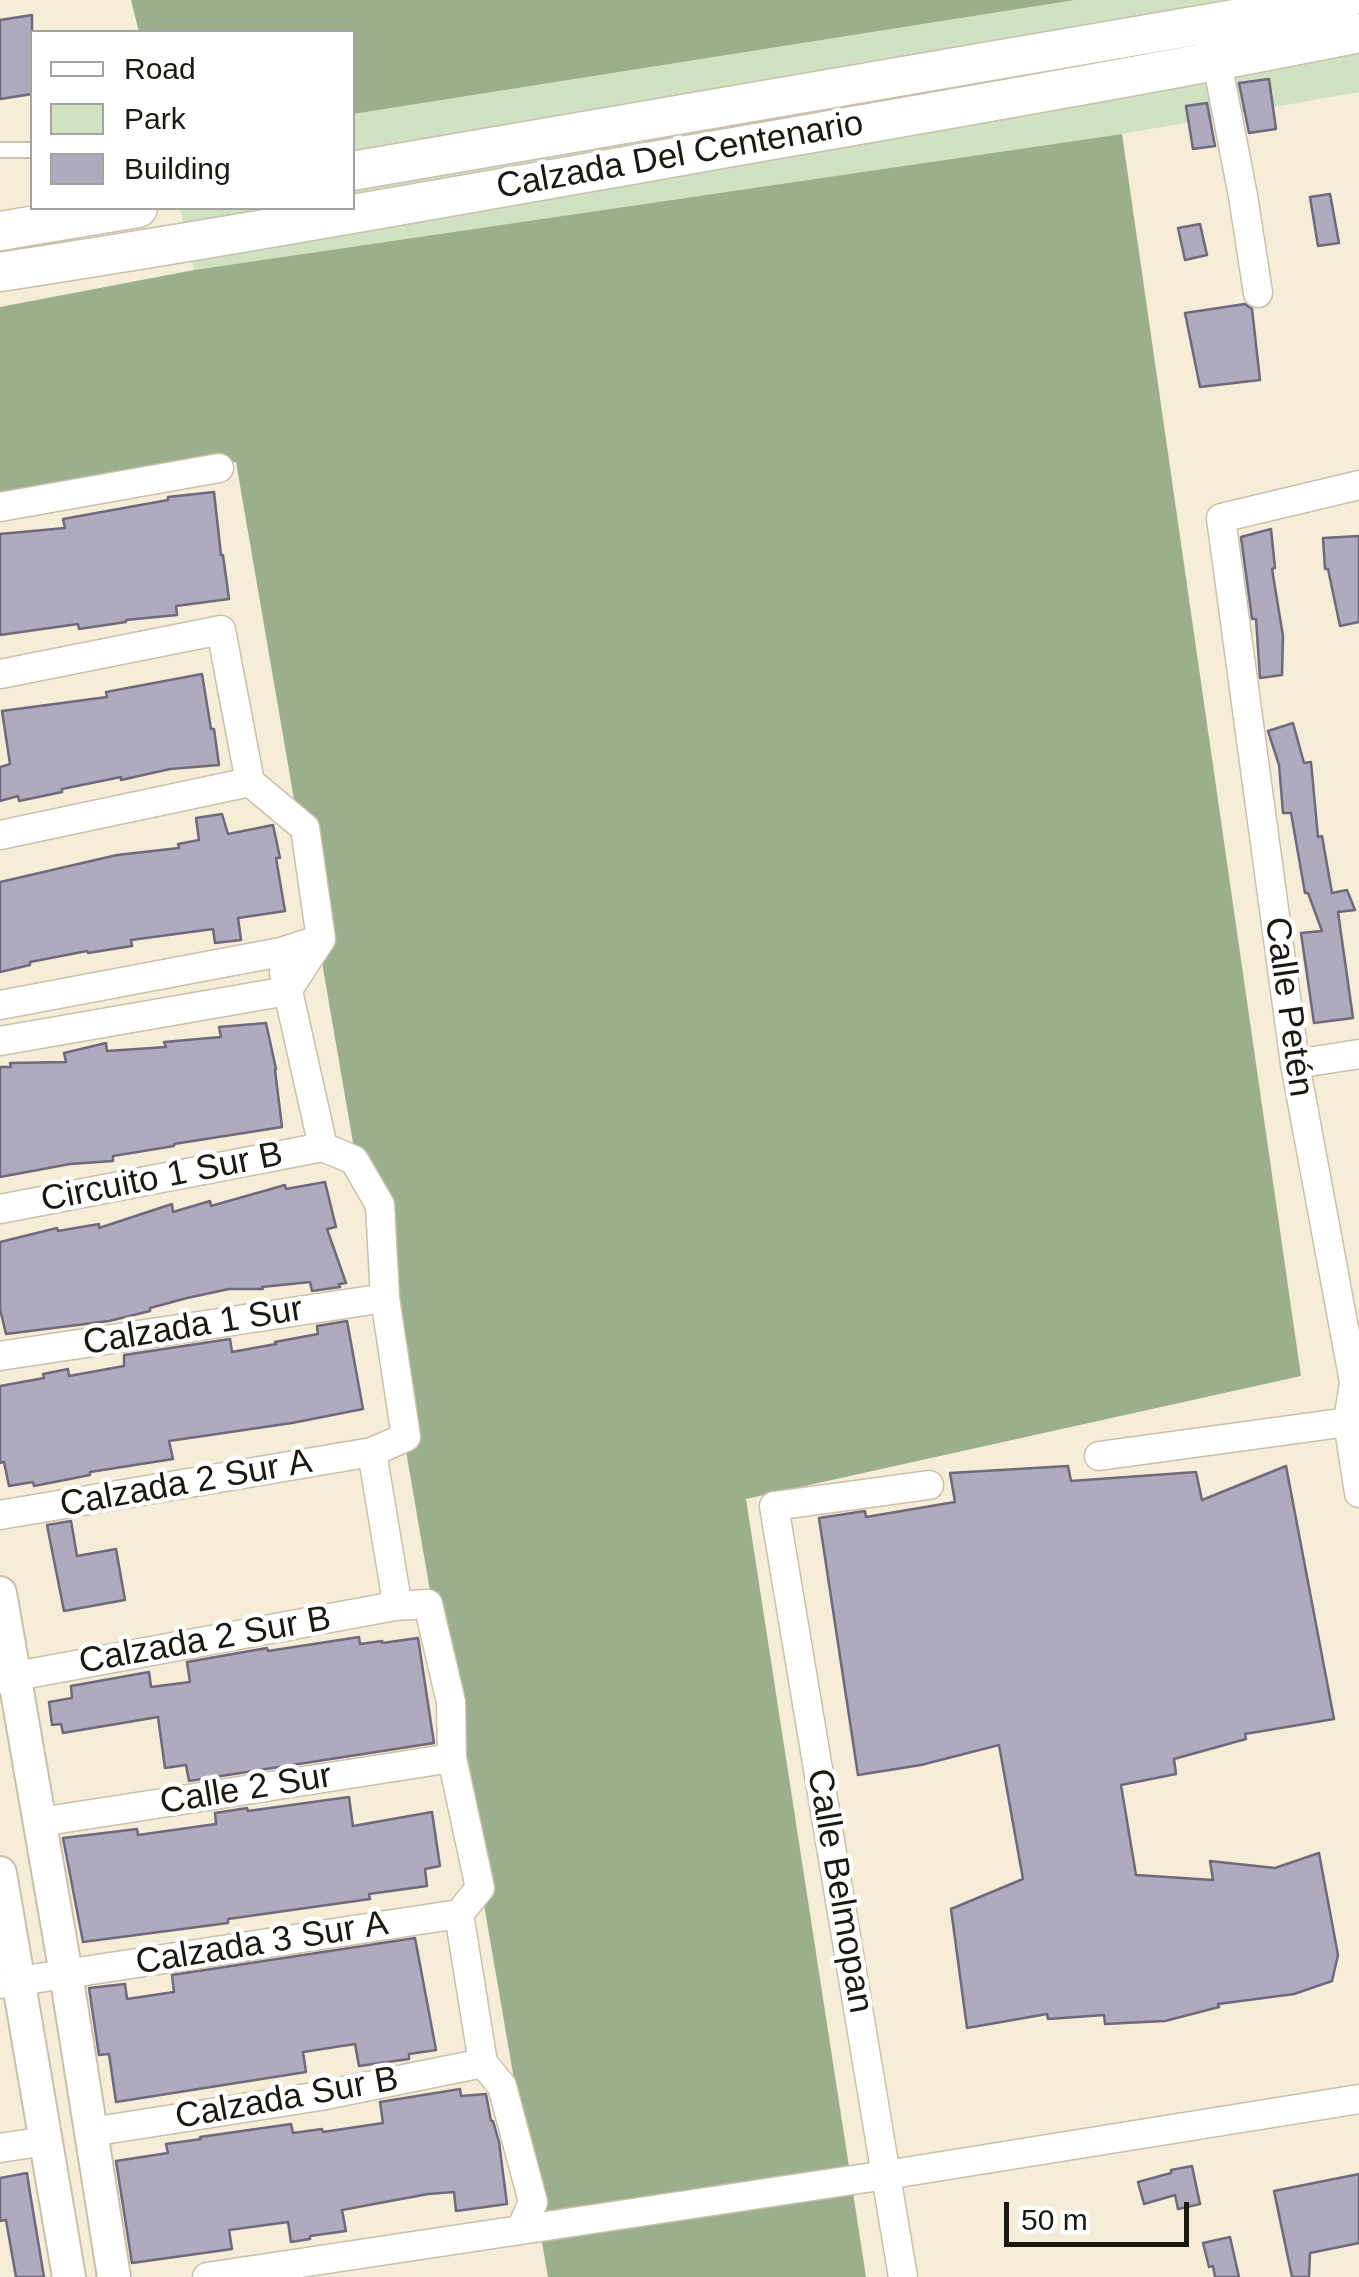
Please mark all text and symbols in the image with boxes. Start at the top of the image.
legend [30,30,355,210]
text: Road [124,52,196,85]
text: Park [124,102,186,135]
street label: Calzada Del Centenario [493,103,867,209]
text: Building [124,152,231,185]
street label: Calle Petén [1255,914,1321,1100]
street label: Circuito 1 Sur B [38,1134,286,1222]
street label: Calzada 1 Sur [80,1289,306,1365]
street label: Calzada 2 Sur A [57,1441,315,1527]
street label: Calzada 2 Sur B [76,1598,334,1684]
street label: Calle 2 Sur [157,1756,335,1824]
street label: Calle Belmopan [797,1766,881,2016]
street label: Calzada 3 Sur A [133,1903,391,1985]
street label: Calzada Sur B [172,2059,402,2139]
scale bar [1009,2182,1194,2244]
text: 50 m [1021,2203,1088,2236]

